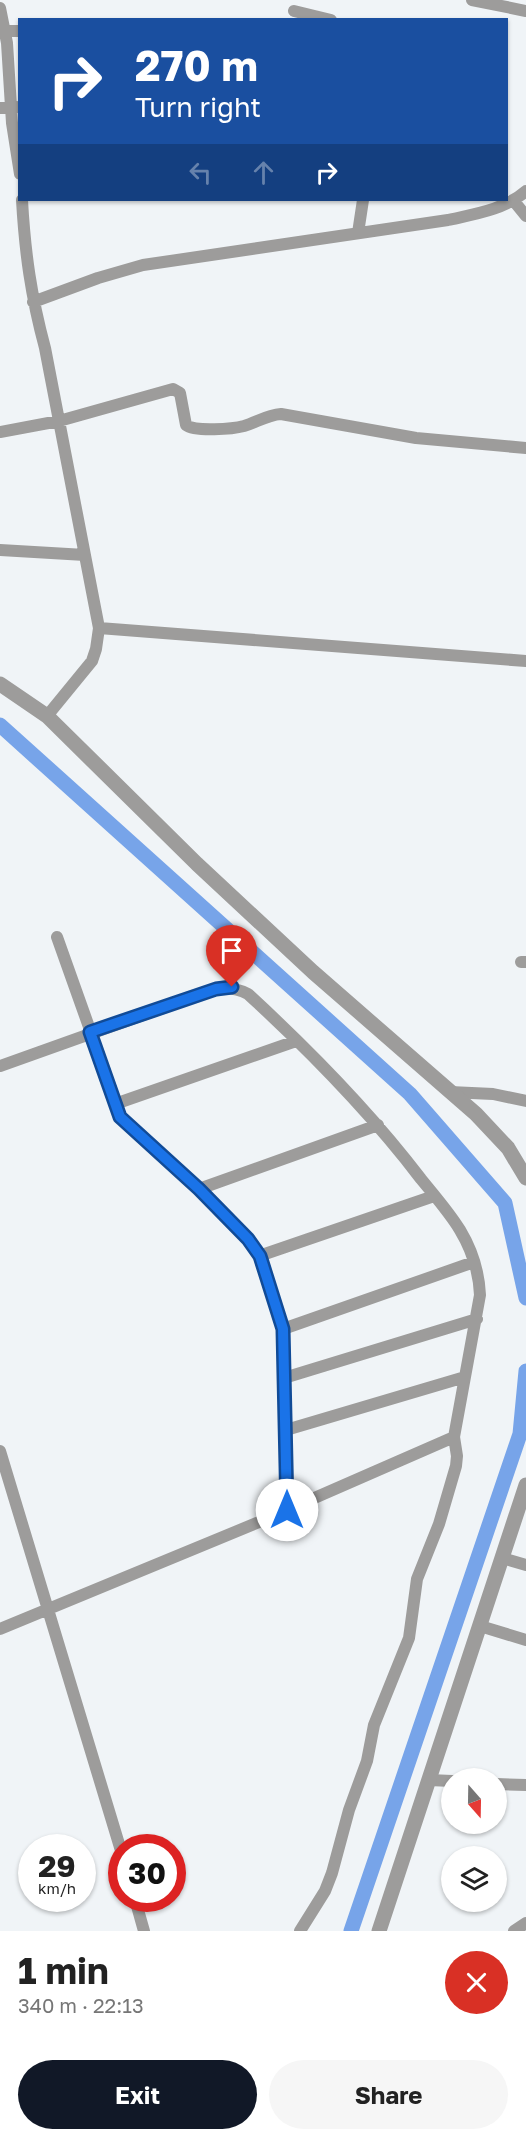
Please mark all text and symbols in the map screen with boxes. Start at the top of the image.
text: 270 m [135,40,258,90]
icon: right [36,42,114,120]
text: Turn right [135,91,261,123]
icon: left [184,156,217,189]
icon: ahead [247,156,280,189]
icon: right [310,156,343,189]
pin [206,925,257,987]
icon: arrive [215,934,248,967]
position arrow [255,1478,319,1542]
north arrow [441,1768,507,1834]
map controls [441,1768,507,1912]
speed limit sign: 30 [108,1834,186,1912]
button: layers [441,1846,507,1912]
text: 29 [38,1848,76,1884]
text: km/h [38,1879,76,1897]
text: 1 min [18,1949,109,1992]
button: close [445,1951,508,2014]
text: 340 m · 22:13 [18,1993,144,2017]
button: Exit [18,2060,257,2129]
button: Share [269,2060,508,2129]

